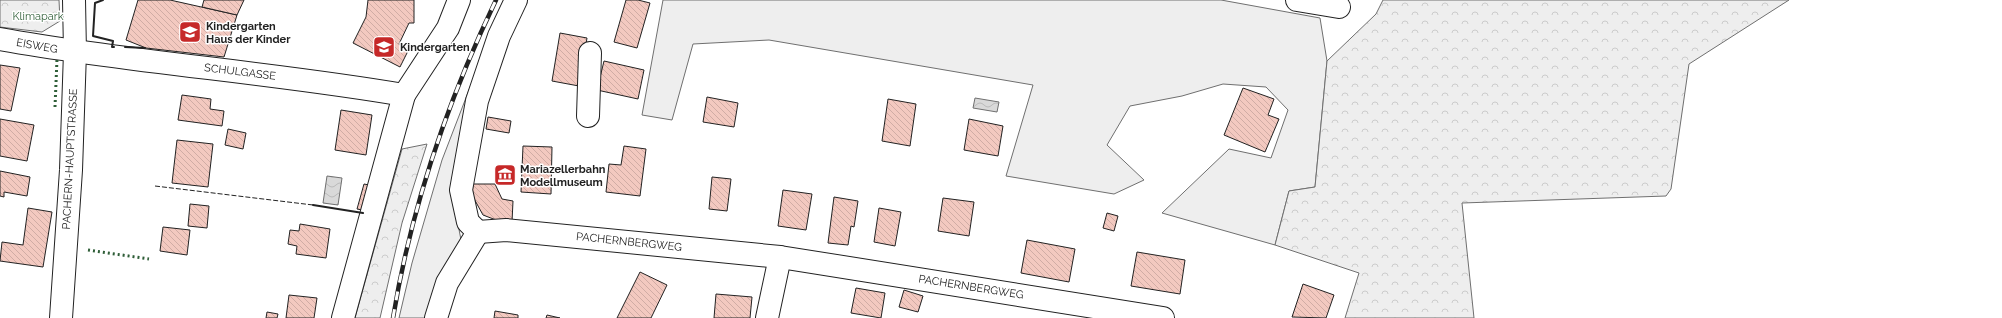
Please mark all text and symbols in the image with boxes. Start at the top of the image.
park label: Klimapark [12,10,64,23]
school or university icon: Kindergarten Haus der Kinder [177,19,203,45]
place label: Kindergarten Haus der Kinder [206,20,291,46]
school or university icon: Kindergarten [371,34,397,60]
street label: EISWEG [15,36,59,56]
place label: Kindergarten [400,41,470,54]
street label: SCHULGASSE [203,61,277,83]
street label: PACHERN-HAUPTSTRASSE [60,88,80,230]
museum icon: Mariazellerbahn Modellmuseum [492,162,518,188]
place label: Mariazellerbahn Modellmuseum [520,163,606,189]
street label: PACHERNBERGWEG [575,230,683,254]
street label: PACHERNBERGWEG [918,272,1025,302]

